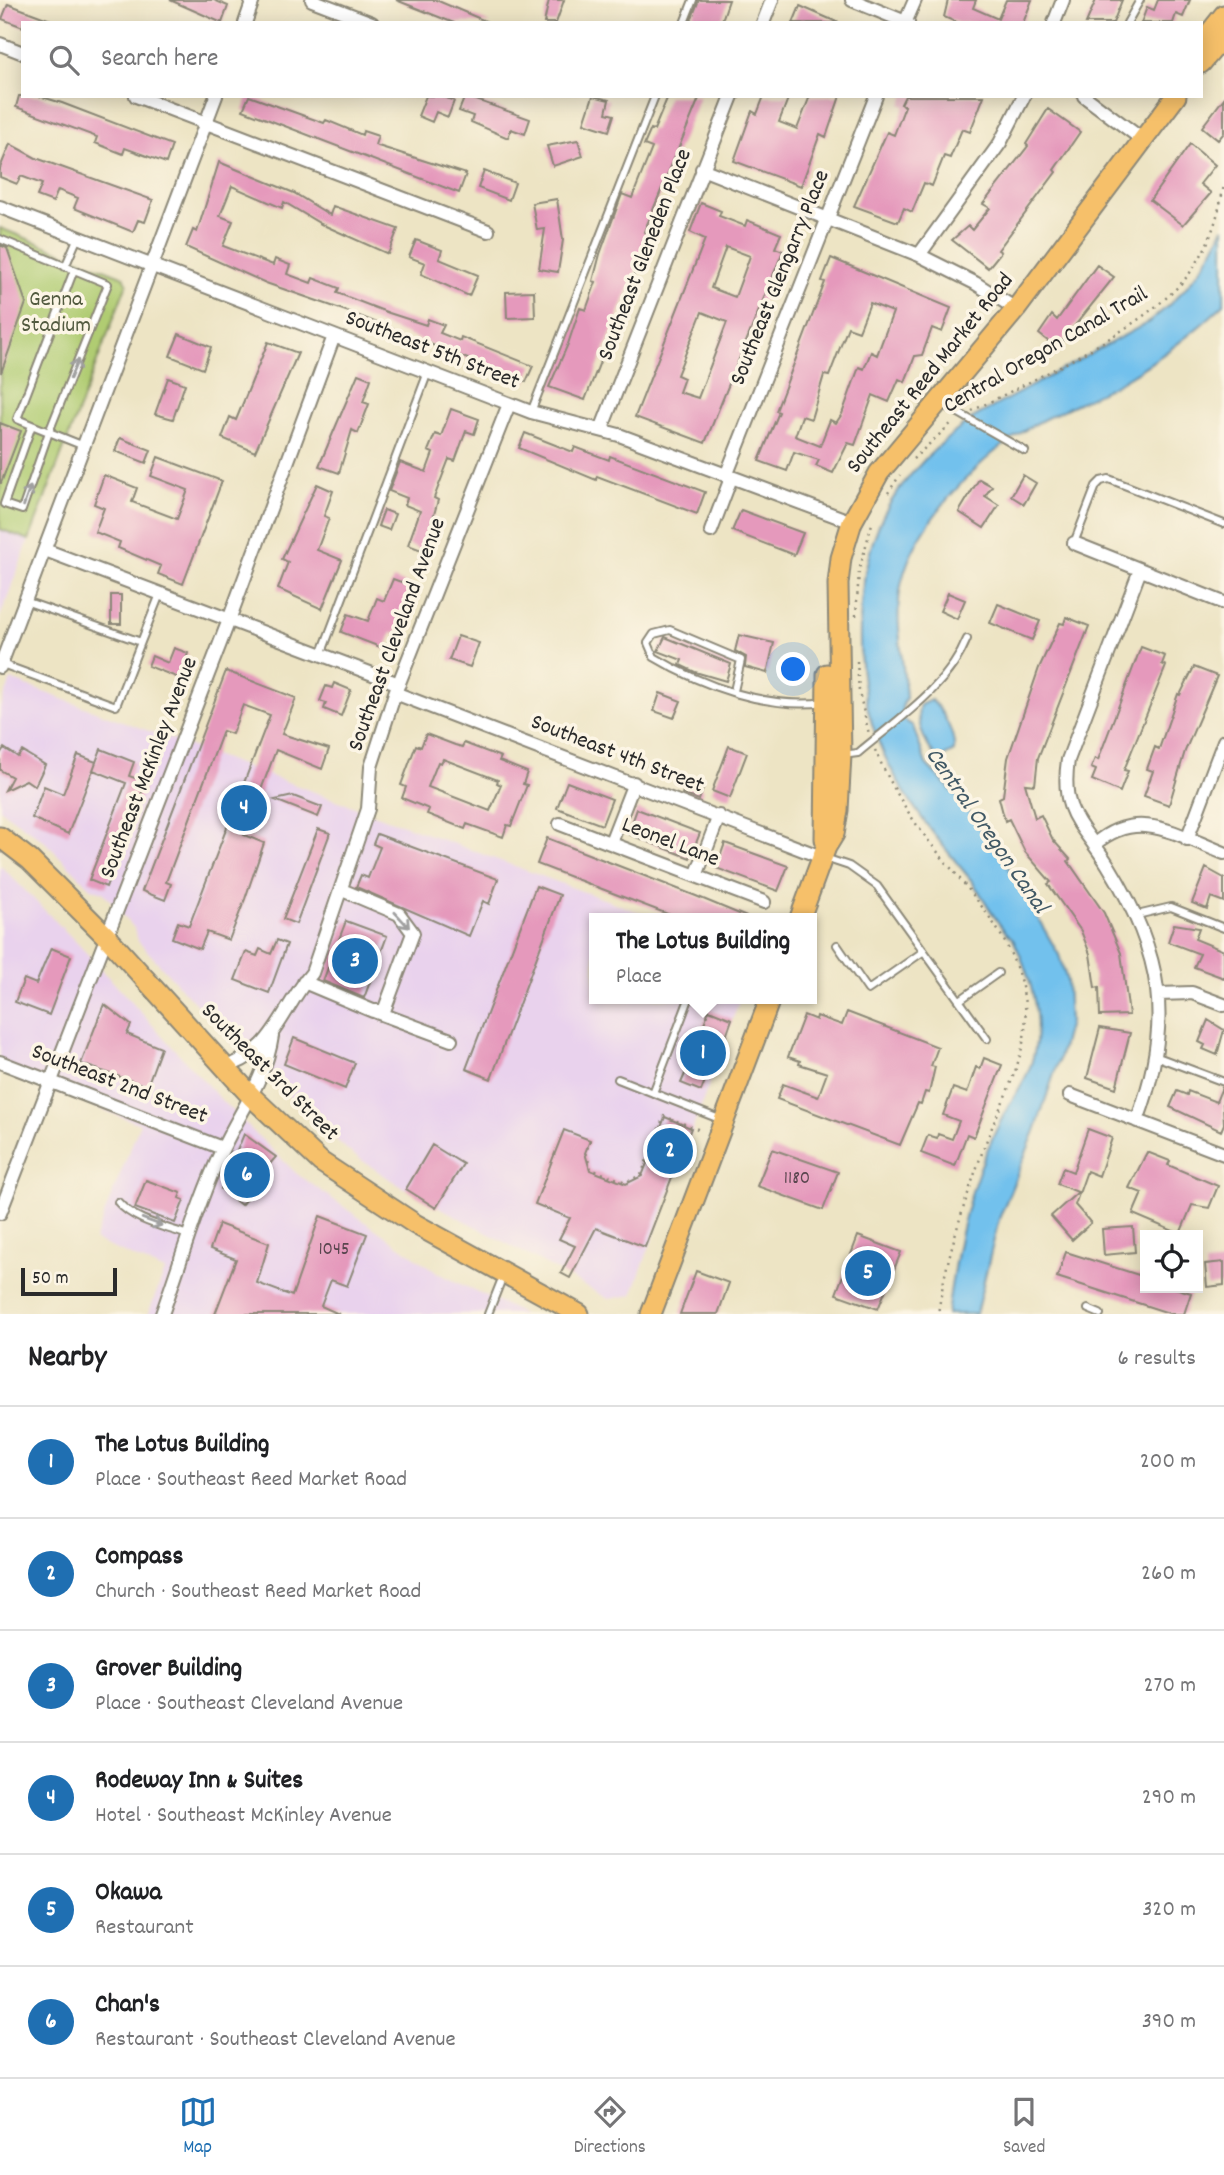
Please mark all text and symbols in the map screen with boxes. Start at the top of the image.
search box [21,21,1203,98]
icon: search [45,41,83,79]
text: Search here [101,41,219,78]
street label: Southeast Gleneden Place [590,144,702,366]
street label: Southeast Glengarry Place [723,165,839,391]
street label: Southeast Reed Market Road [839,266,1023,482]
street label: Central Oregon Canal Trail [938,279,1155,423]
park label: Genna Stadium [21,284,91,343]
street label: Southeast 5th Street [340,303,524,399]
one-way arrow [68,358,81,380]
one-way arrow [22,486,34,508]
street label: Southeast Cleveland Avenue [340,514,456,756]
street label: Southeast McKinley Avenue [92,652,208,884]
your location [776,652,810,686]
street label: Southeast 4th Street [525,707,709,803]
water label: Central Oregon Canal [916,741,1057,923]
pin: 4 [221,782,267,834]
street label: Leonel Lane [616,809,724,877]
one-way arrow [393,912,410,929]
popup [589,913,817,1004]
text: The Lotus Building [616,924,790,961]
pin: 3 [332,935,378,987]
text: Place [616,961,662,994]
street label: Southeast 3rd Street [192,996,346,1150]
pin: 1 [680,1027,726,1079]
street label: Southeast 2nd Street [26,1036,212,1134]
pin: 2 [647,1125,693,1177]
pin: 6 [224,1149,270,1201]
house number: 1180 [784,1166,810,1193]
one-way arrow [141,1217,163,1229]
map controls [1140,1230,1203,1293]
button: locate [1140,1230,1203,1293]
house number: 1045 [318,1237,350,1264]
pin: 5 [845,1247,891,1299]
scale bar [21,1265,117,1297]
text: 50 m [32,1266,69,1293]
text: Nearby [28,1338,106,1381]
text: 6 results [1118,1343,1196,1376]
text: The Lotus Building [95,1427,269,1464]
text: 1 [48,1446,54,1479]
text: 200 m [1140,1446,1196,1479]
text: Place · Southeast Reed Market Road [95,1464,407,1497]
text: Compass [95,1539,183,1576]
text: 2 [46,1558,56,1591]
text: 260 m [1141,1558,1196,1591]
text: Church · Southeast Reed Market Road [95,1576,421,1609]
text: Grover Building [95,1651,242,1688]
text: 3 [46,1670,56,1703]
text: 270 m [1144,1670,1196,1703]
text: Place · Southeast Cleveland Avenue [95,1688,403,1721]
text: Rodeway Inn & Suites [95,1763,303,1800]
text: 4 [46,1782,56,1815]
text: 290 m [1142,1782,1196,1815]
text: Hotel · Southeast McKinley Avenue [95,1800,392,1833]
text: Okawa [95,1875,162,1912]
text: 5 [46,1894,56,1927]
text: 320 m [1142,1894,1196,1927]
text: Restaurant [95,1912,194,1945]
text: Chan's [95,1987,160,2024]
text: 6 [45,2006,57,2039]
text: 390 m [1142,2006,1196,2039]
text: Restaurant · Southeast Cleveland Avenue [95,2024,456,2057]
tab: Map [179,2093,217,2162]
tab: Directions [574,2093,646,2162]
tab: Saved [1003,2093,1045,2162]

